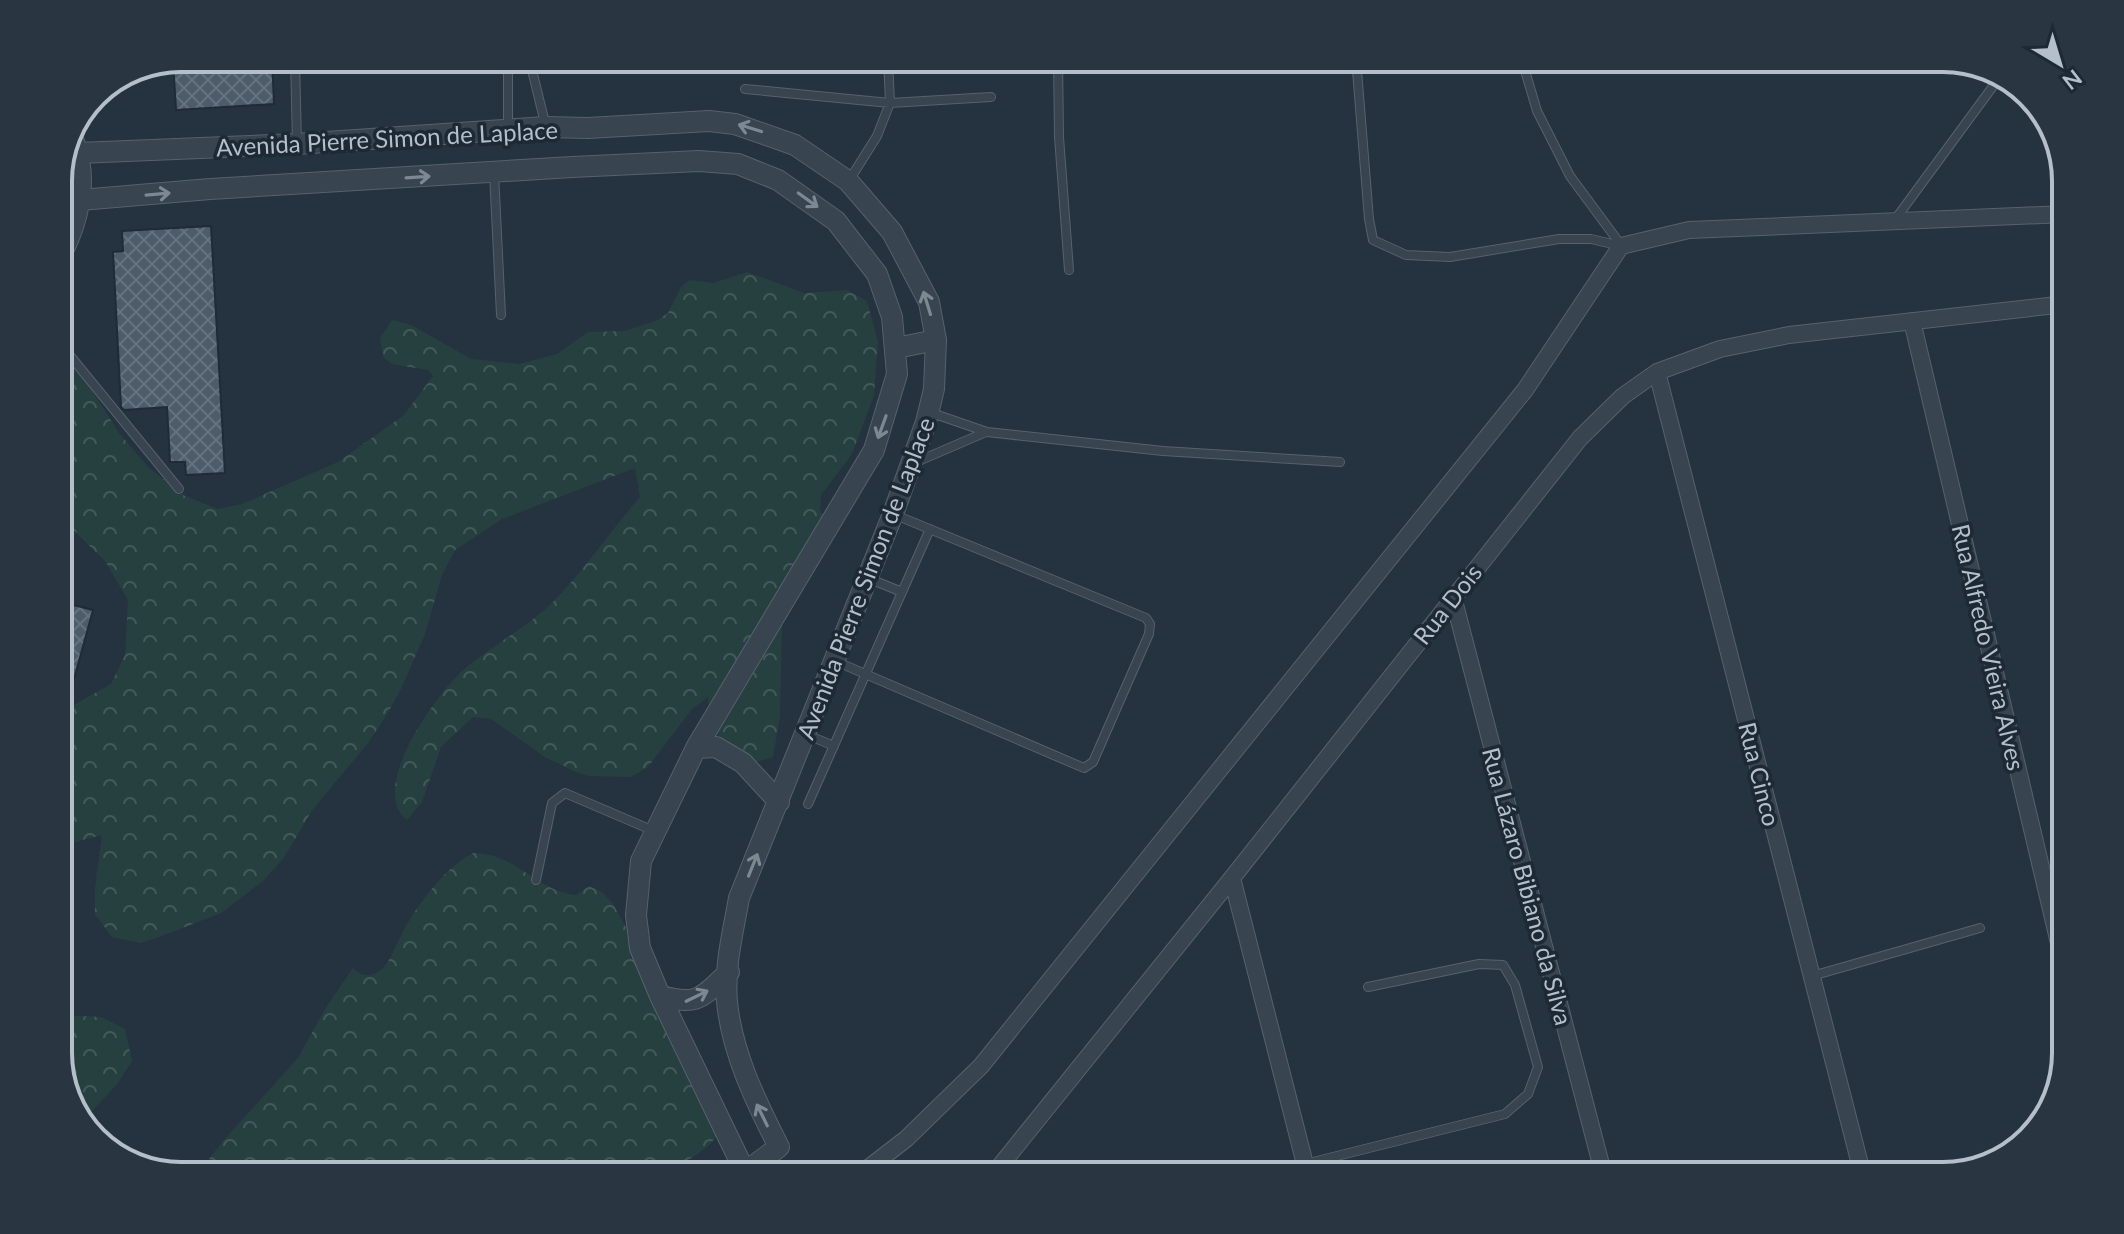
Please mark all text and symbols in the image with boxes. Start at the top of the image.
north arrow [2020,24,2100,104]
text: N [2058,64,2088,96]
street label: Avenida Pierre Simon de Laplace [215,115,559,161]
one-way arrow [737,120,763,135]
one-way arrow [404,169,431,184]
one-way arrow [144,186,171,201]
one-way arrow [797,191,818,208]
one-way arrow [919,291,934,317]
street label: Avenida Pierre Simon de Laplace [790,413,940,743]
one-way arrow [874,414,888,439]
street label: Rua Alfredo Vieira Alves [1947,521,2031,773]
street label: Rua Dois [1407,558,1487,650]
street label: Rua Cinco [1733,719,1787,829]
street label: Rua Lázaro Bibiano da Silva [1477,744,1579,1028]
one-way arrow [746,853,761,877]
one-way arrow [685,988,709,1003]
one-way arrow [754,1104,770,1128]

